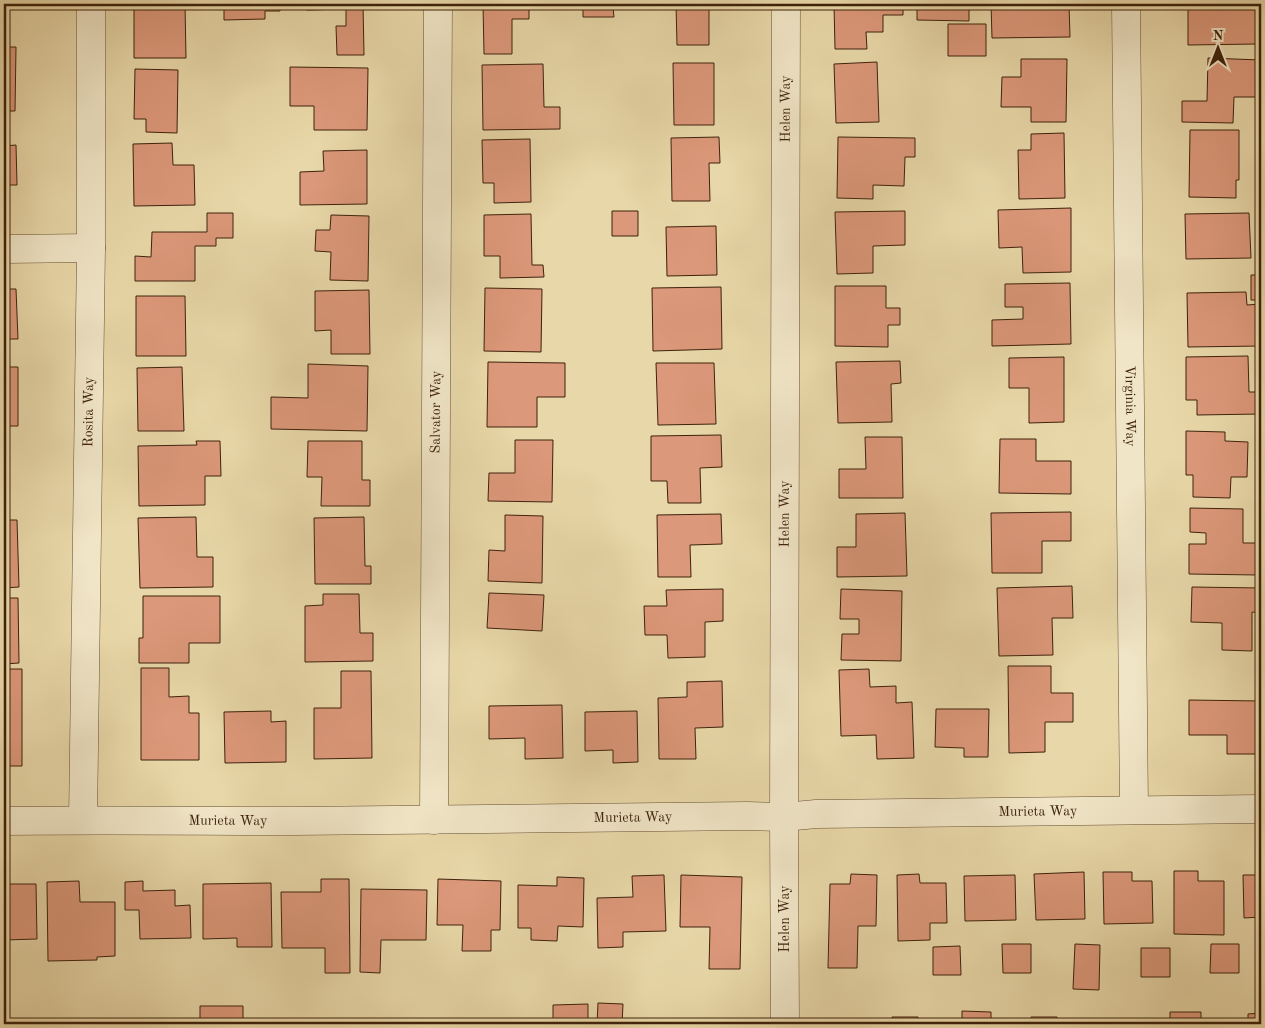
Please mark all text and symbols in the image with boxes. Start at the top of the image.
north arrow [1192,22,1242,72]
text: N [1213,29,1224,43]
street label: Helen Way [779,75,793,143]
street label: Virginia Way [1123,365,1137,447]
street label: Salvator Way [429,370,443,453]
street label: Rosita Way [81,376,96,447]
street label: Helen Way [778,480,792,548]
street label: Murieta Way [998,804,1078,819]
street label: Murieta Way [593,810,673,825]
street label: Murieta Way [189,814,268,828]
street label: Helen Way [778,885,792,953]

